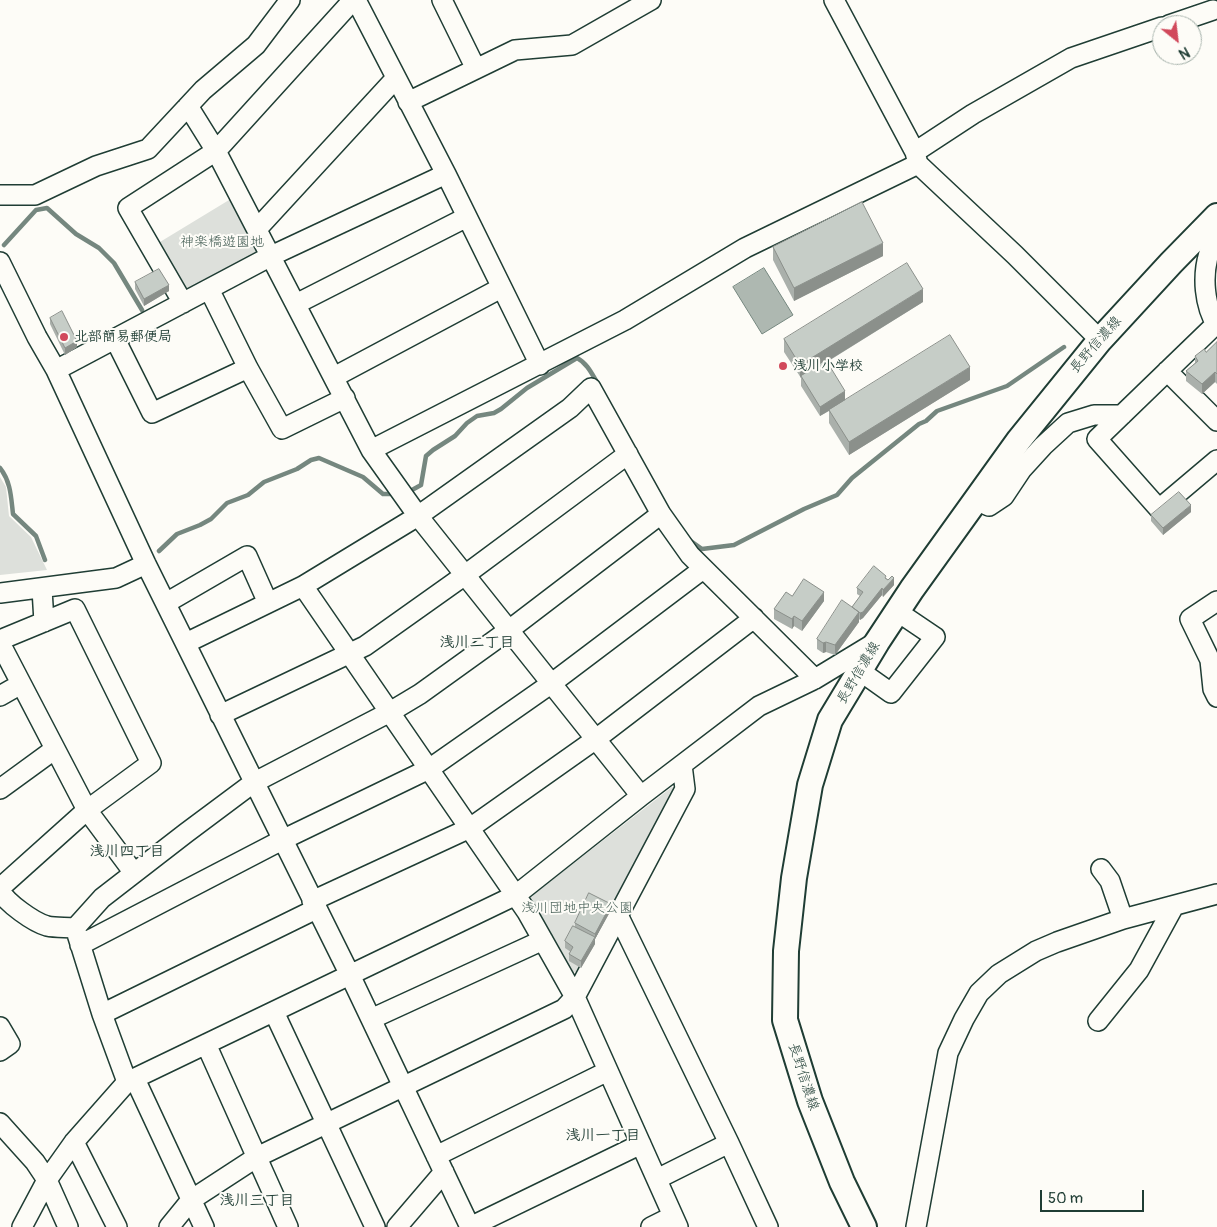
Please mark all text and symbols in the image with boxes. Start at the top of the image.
north arrow [1152,15,1202,65]
text: N [1176,43,1192,62]
park label: 神楽橋遊園地 [180,234,264,250]
street label: 長野信濃線 [1067,313,1125,377]
place label: 北部簡易郵便局 [74,329,172,345]
marker: 北部簡易郵便局 [58,331,70,343]
place label: 浅川小学校 [793,358,863,374]
marker: 浅川小学校 [777,360,789,372]
district label: 浅川二丁目 [440,634,514,652]
street label: 長野信濃線 [834,639,884,707]
district label: 浅川四丁目 [90,843,164,861]
park label: 浅川団地中央公園 [521,900,633,916]
street label: 長野信濃線 [784,1041,822,1113]
district label: 浅川一丁目 [566,1127,640,1145]
scale bar [1042,1180,1146,1212]
text: 50 m [1048,1189,1083,1208]
district label: 浅川三丁目 [220,1192,294,1210]

